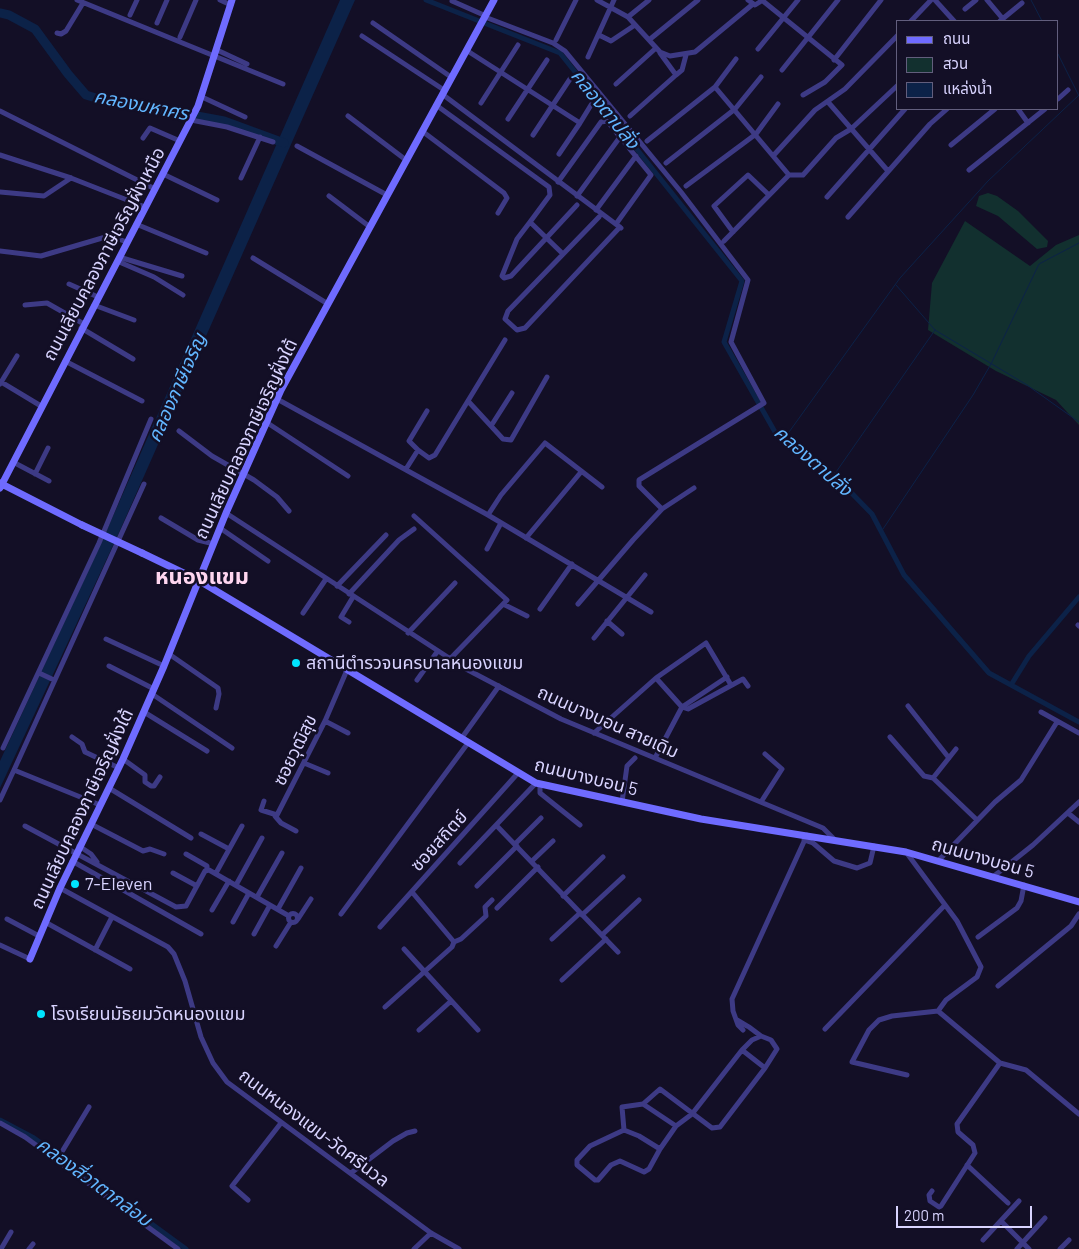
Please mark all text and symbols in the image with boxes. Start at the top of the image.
legend [896,20,1059,110]
text: ถนน [943,29,970,47]
text: สวน [943,54,968,72]
water label: คลองตาปลั่ง [566,65,644,153]
text: แหล่งน้ำ [943,79,992,97]
water label: คลองมหาศร [92,85,190,125]
street label: ถนนเลียบคลองภาษีเจริญฝั่งเหนือ [38,143,170,365]
water label: คลองภาษีเจริญ [143,330,211,446]
street label: ถนนเลียบคลองภาษีเจริญฝั่งใต้ [190,336,302,542]
water label: คลองตาปลั่ง [769,421,857,501]
district label: หนองแขม [155,564,249,590]
place label: สถานีตำรวจนครบาลหนองแขม [306,652,523,674]
marker: สถานีตำรวจนครบาลหนองแขม [290,657,302,669]
street label: ถนนบางบอน สายเดิม [534,681,682,763]
street label: ถนนเลียบคลองภาษีเจริญฝั่งใต้ [26,706,138,912]
street label: ซอยวุฒิสุข [269,711,321,789]
street label: ถนนบางบอน 5 [532,754,640,800]
street label: ซอยสถิตย์ [406,806,472,876]
street label: ถนนบางบอน 5 [929,833,1037,883]
place label: 7-Eleven [85,873,153,895]
marker: 7-Eleven [69,878,81,890]
place label: โรงเรียนมัธยมวัดหนองแขม [51,1003,245,1025]
marker: โรงเรียนมัธยมวัดหนองแขม [35,1008,47,1020]
street label: ถนนหนองแขม-วัดศรีนวล [235,1064,393,1192]
water label: คลองสี่วาตากล่อม [32,1133,156,1231]
scale bar [899,1196,1035,1228]
text: 200 m [904,1206,944,1224]

